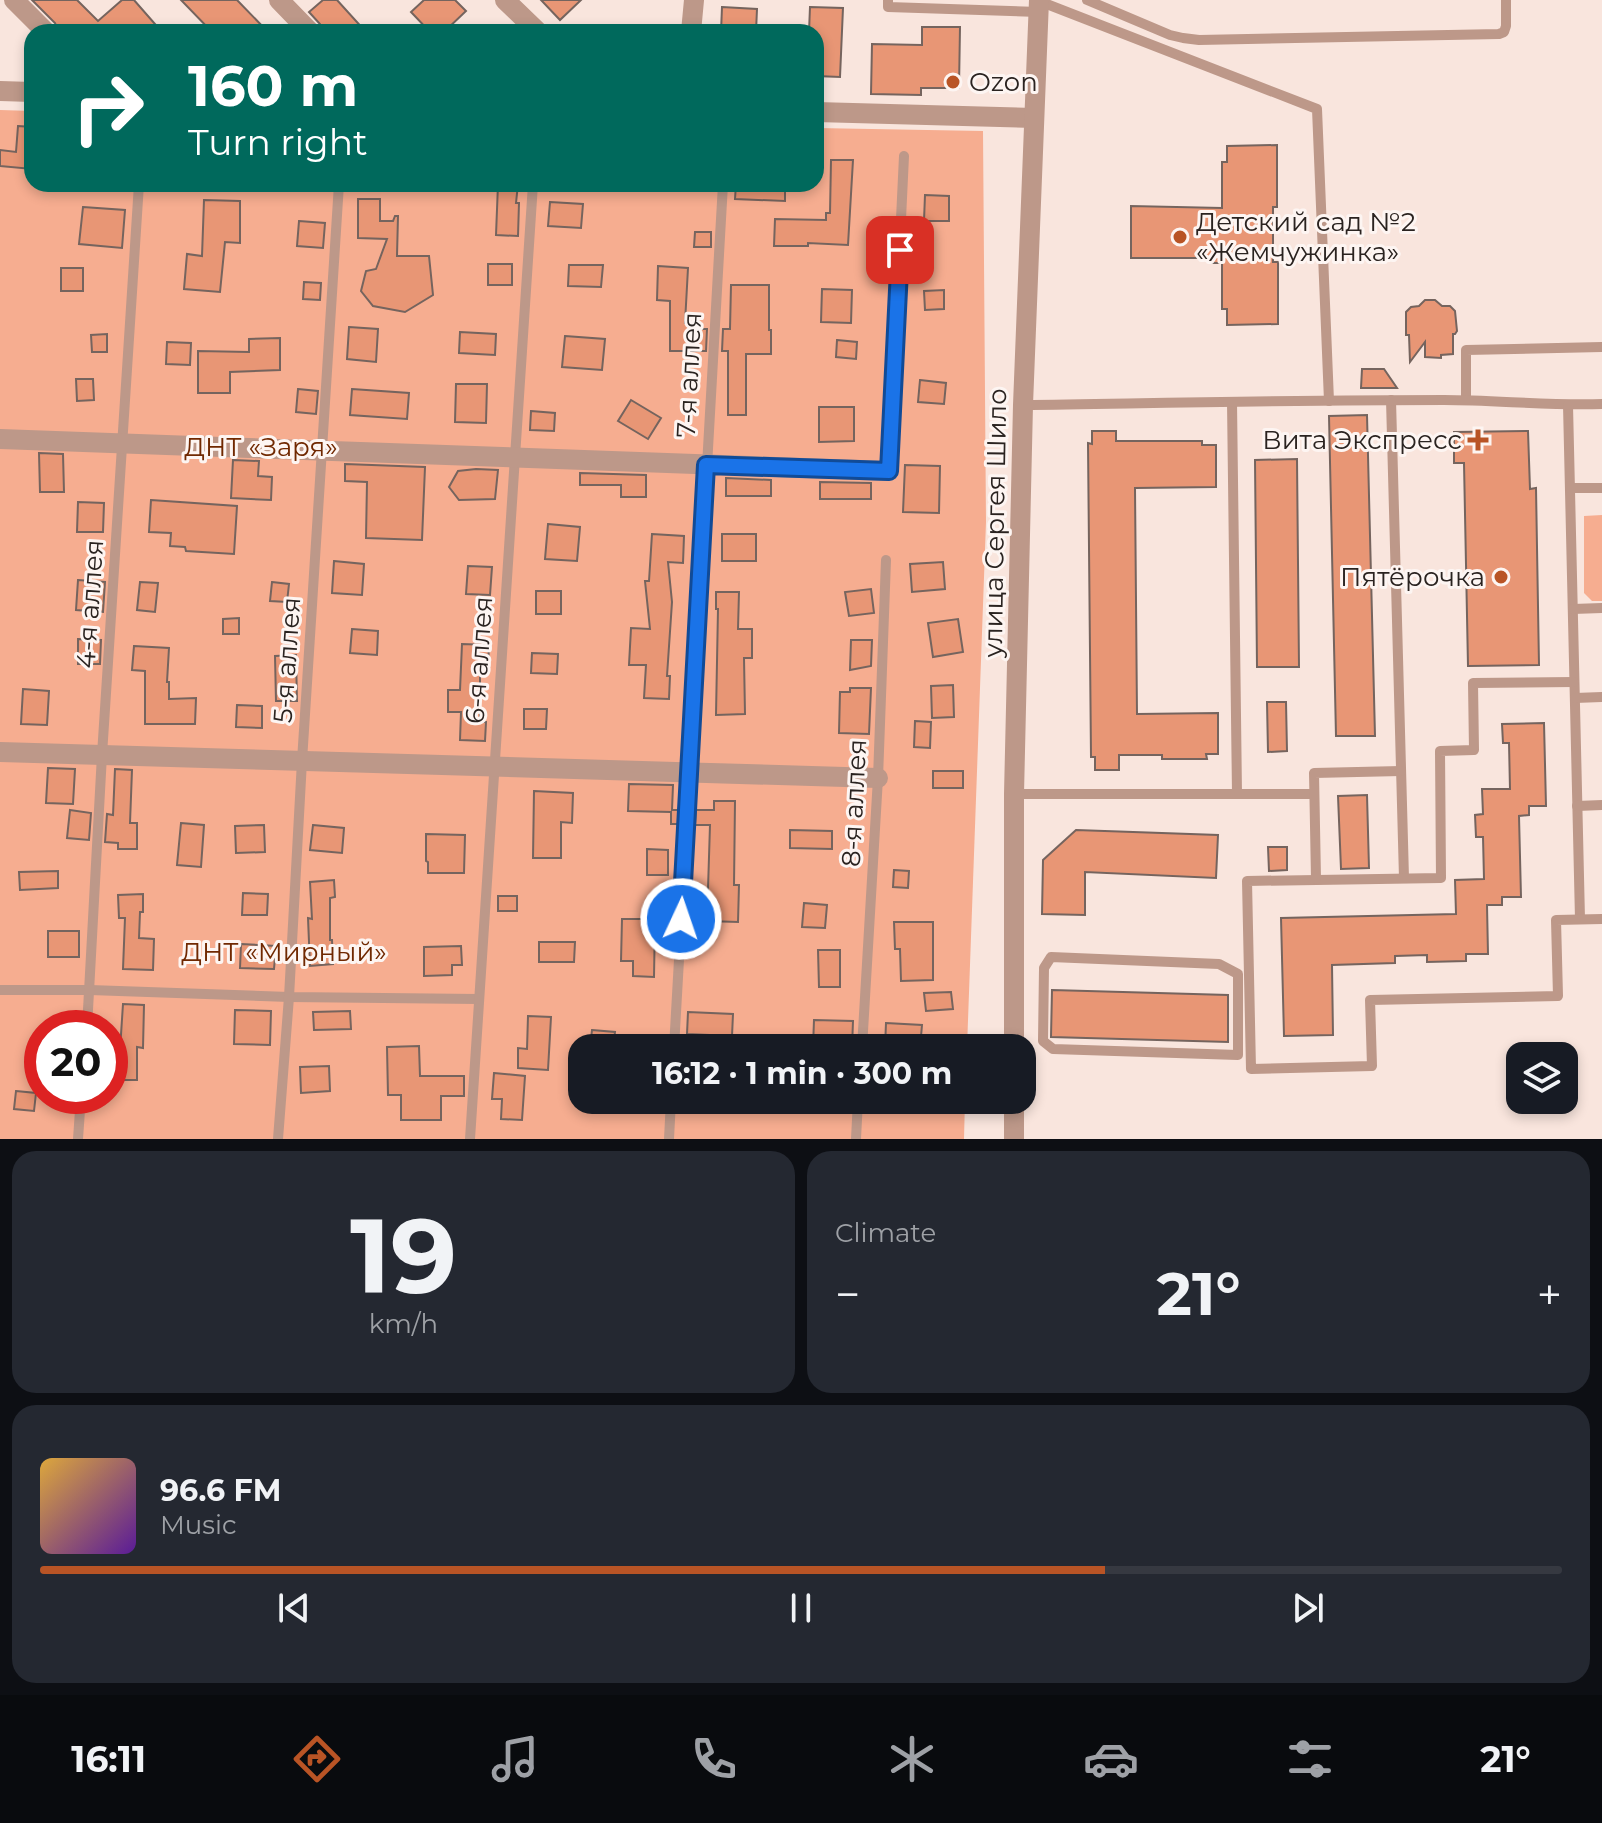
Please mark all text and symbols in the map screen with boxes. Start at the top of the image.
text: 160 m [188,52,358,120]
icon: right [56,56,160,160]
place label: Ozon [969,66,1038,98]
marker: Ozon [944,73,962,91]
text: Turn right [188,120,368,164]
place label: Детский сад №2 «Жемчужинка» [1196,206,1416,268]
pin [866,216,934,284]
icon: arrive [878,228,922,272]
marker: Детский сад №2 «Жемчужинка» [1171,228,1189,246]
street label: 7-я аллея [670,312,708,438]
street label: улица Сергея Шило [977,388,1013,659]
place label: Вита Экспресс [1262,424,1462,456]
park label: ДНТ «Заря» [184,431,338,463]
marker: Вита Экспресс [1469,431,1487,449]
street label: 4-я аллея [70,539,110,669]
place label: Пятёрочка [1340,561,1485,593]
marker: Пятёрочка [1492,568,1510,586]
street label: 6-я аллея [459,595,499,725]
street label: 5-я аллея [267,596,307,724]
street label: 8-я аллея [835,738,873,868]
position arrow [639,877,723,961]
park label: ДНТ «Мирный» [181,936,387,968]
speed limit sign: 20 [24,1010,128,1114]
map controls [1506,1042,1578,1114]
button: layers [1506,1042,1578,1114]
text: 16:12 · 1 min · 300 m [652,1055,952,1092]
text: 19 [350,1192,457,1319]
text: Climate [835,1217,936,1249]
text: 21° [1157,1257,1241,1330]
text: − [835,1267,860,1321]
text: + [1537,1267,1562,1321]
text: km/h [369,1308,438,1340]
text: 96.6 FM [160,1472,281,1509]
text: Music [160,1509,237,1541]
icon: previous [272,1586,316,1630]
icon: pause [779,1586,823,1630]
icon: next [1286,1586,1330,1630]
icon: directions [289,1731,345,1787]
icon: music [487,1731,543,1787]
icon: phone [686,1731,742,1787]
icon: climate [884,1731,940,1787]
icon: car [1083,1731,1139,1787]
icon: filters [1282,1731,1338,1787]
text: 16:11 [71,1737,146,1781]
text: 21° [1480,1737,1531,1781]

